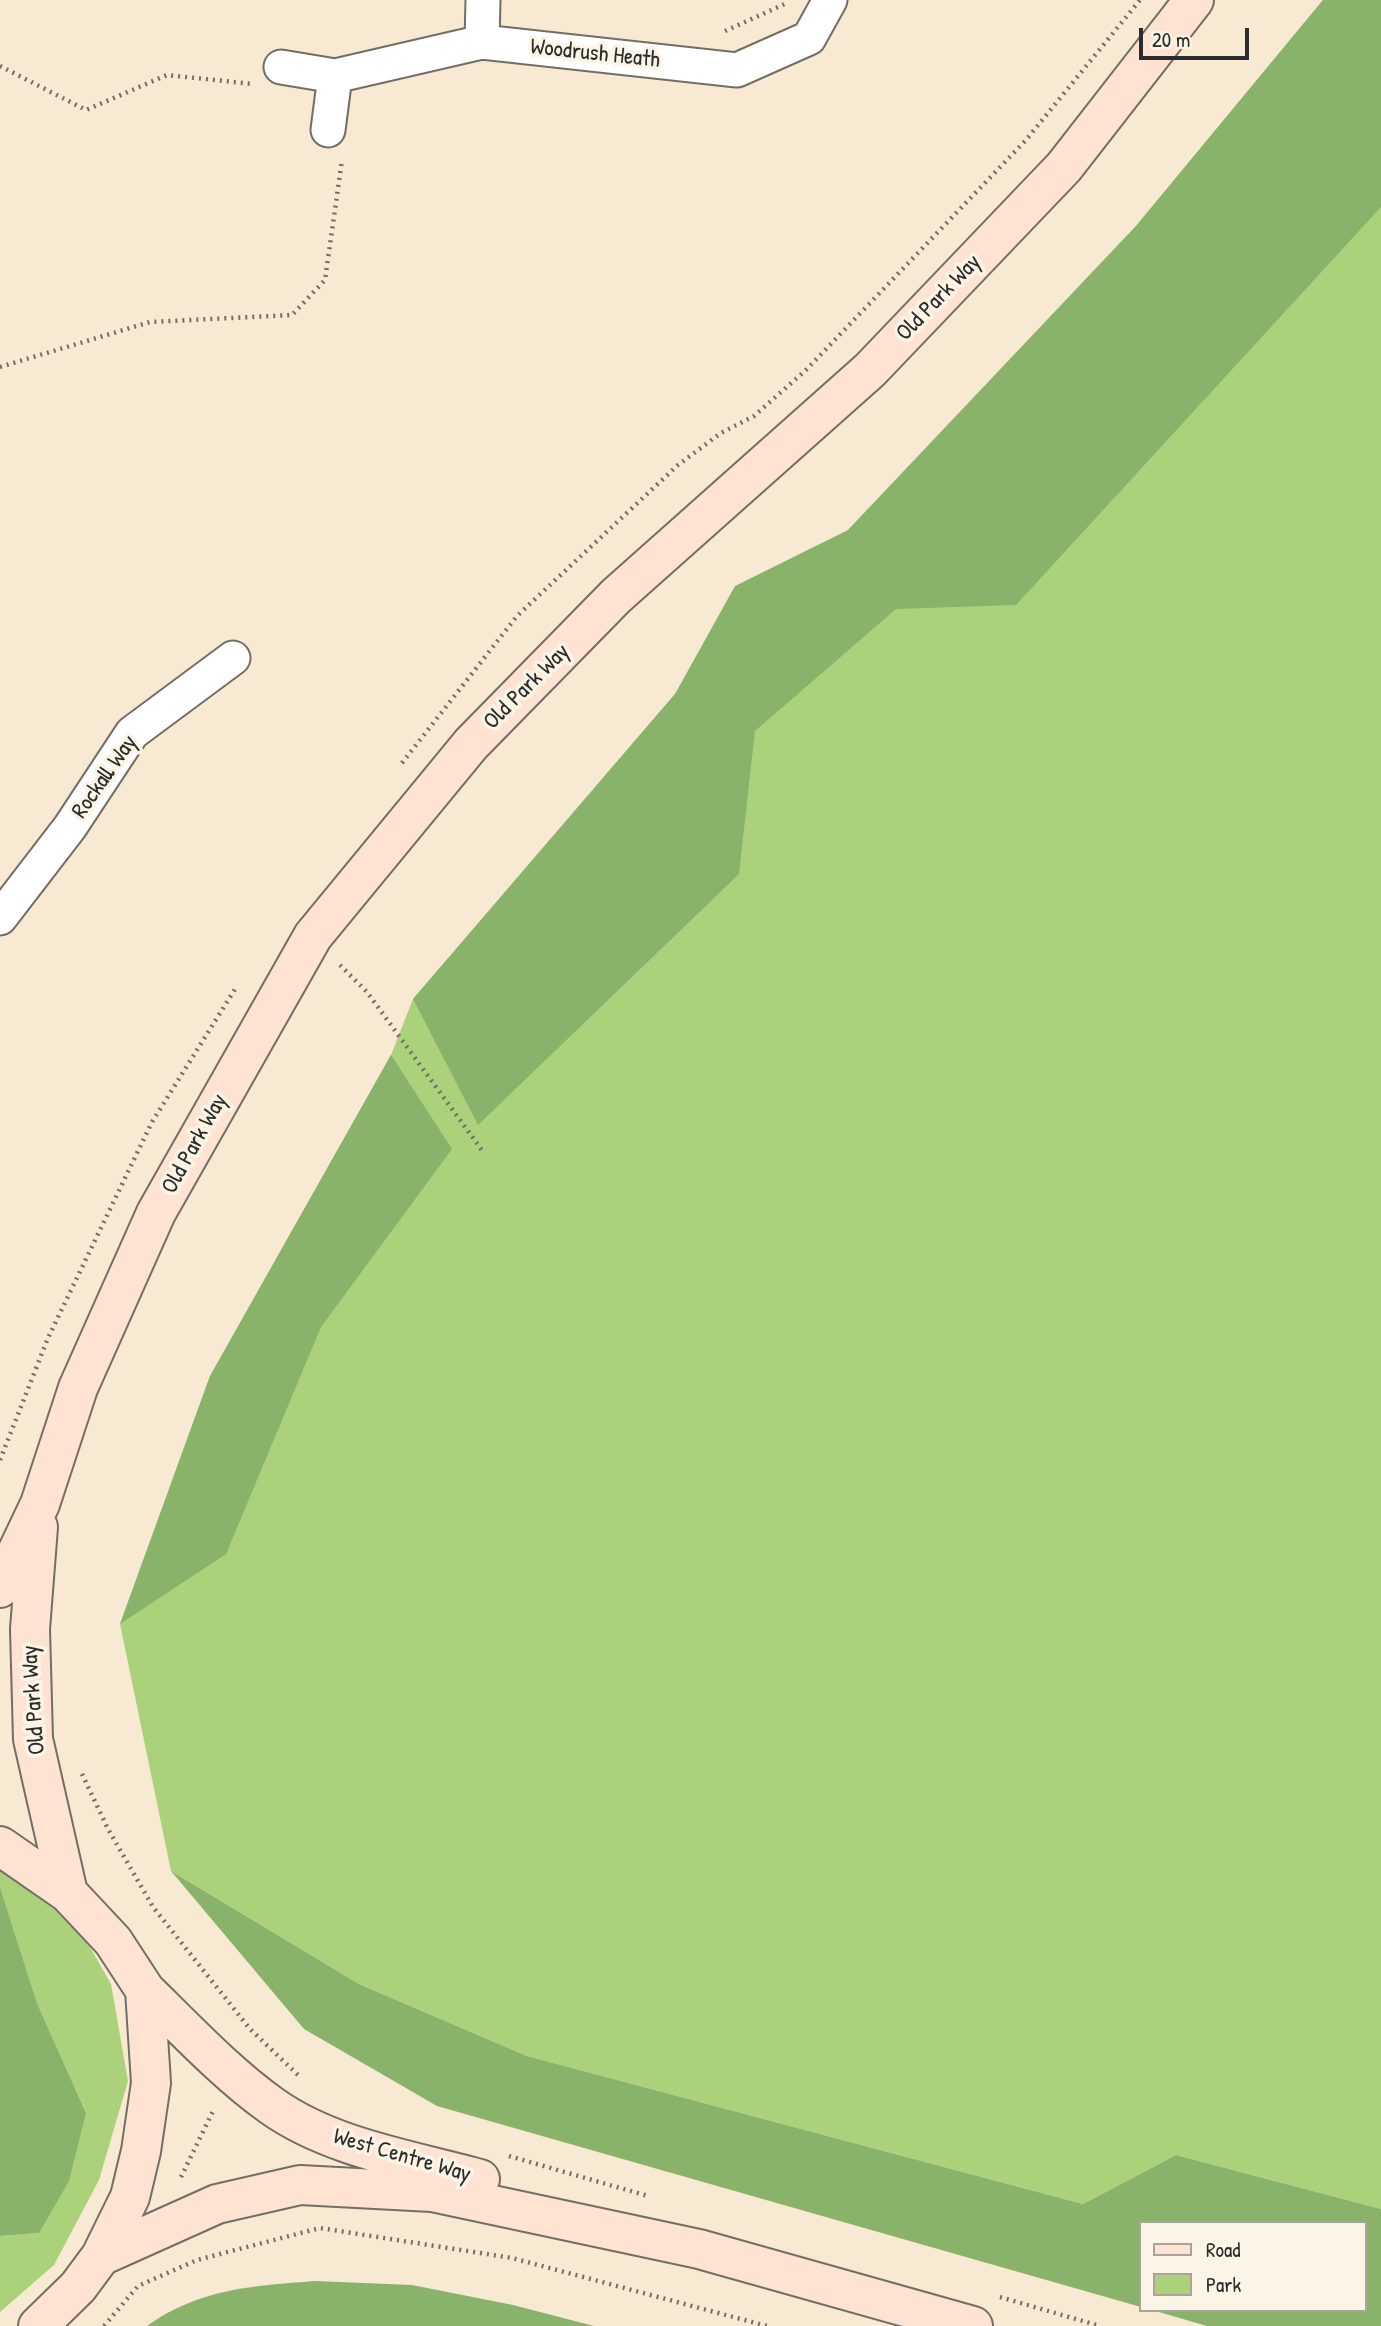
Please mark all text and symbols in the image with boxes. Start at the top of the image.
scale bar [1143,14,1253,58]
text: 20 m [1152,25,1190,54]
street label: Woodrush Heath [529,33,661,75]
street label: Old Park Way [891,249,987,347]
street label: Old Park Way [478,638,576,736]
street label: Rockall Way [66,730,144,824]
street label: Old Park Way [156,1089,234,1199]
street label: Old Park Way [16,1644,52,1756]
street label: West Centre Way [330,2123,474,2189]
legend [1140,2221,1367,2312]
text: Road [1206,2235,1240,2264]
text: Park [1206,2270,1241,2299]

